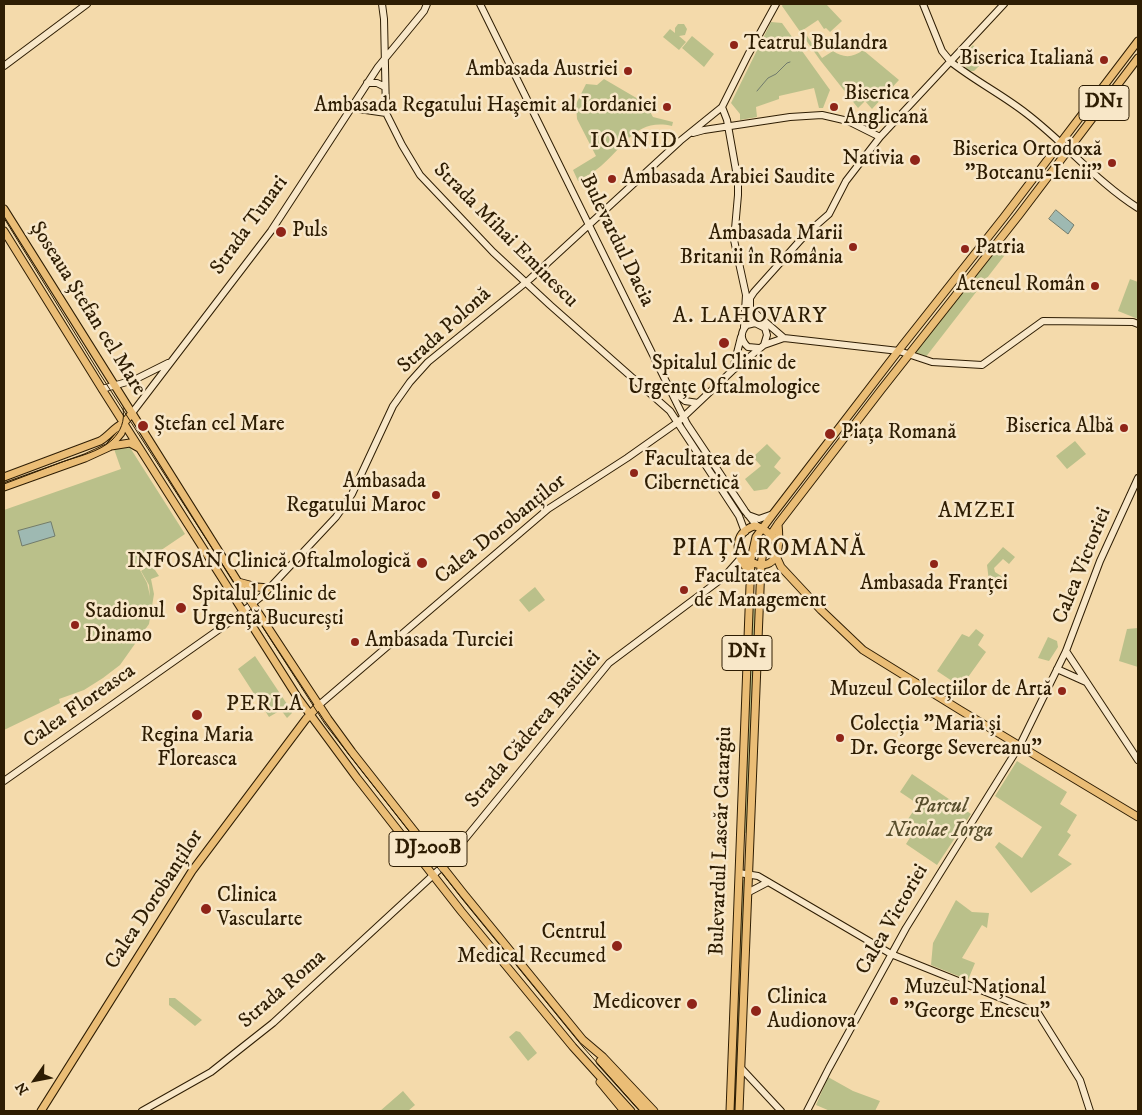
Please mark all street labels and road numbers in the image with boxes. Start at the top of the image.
road number: DN1 [1079,86,1129,120]
street label: Strada Mihai Eminescu [427,158,583,314]
street label: Bulevardul Dacia [573,171,659,311]
street label: Strada Tunari [206,172,294,280]
street label: Șoseaua Ștefan cel Mare [23,217,151,401]
street label: Strada Polonă [393,283,497,379]
street label: Calea Dorobanților [430,470,572,590]
street label: Calea Victoriei [1048,504,1118,628]
road number: DN1 [722,636,772,670]
street label: Strada Căderea Bastiliei [461,646,607,814]
street label: Calea Floreasca [19,659,141,755]
street label: Bulevardul Lascăr Catargiu [705,726,739,956]
street label: Calea Dorobanților [101,826,209,974]
road number: DJ200B [389,832,467,866]
street label: Calea Victoriei [851,860,935,980]
street label: Strada Roma [234,945,332,1035]

